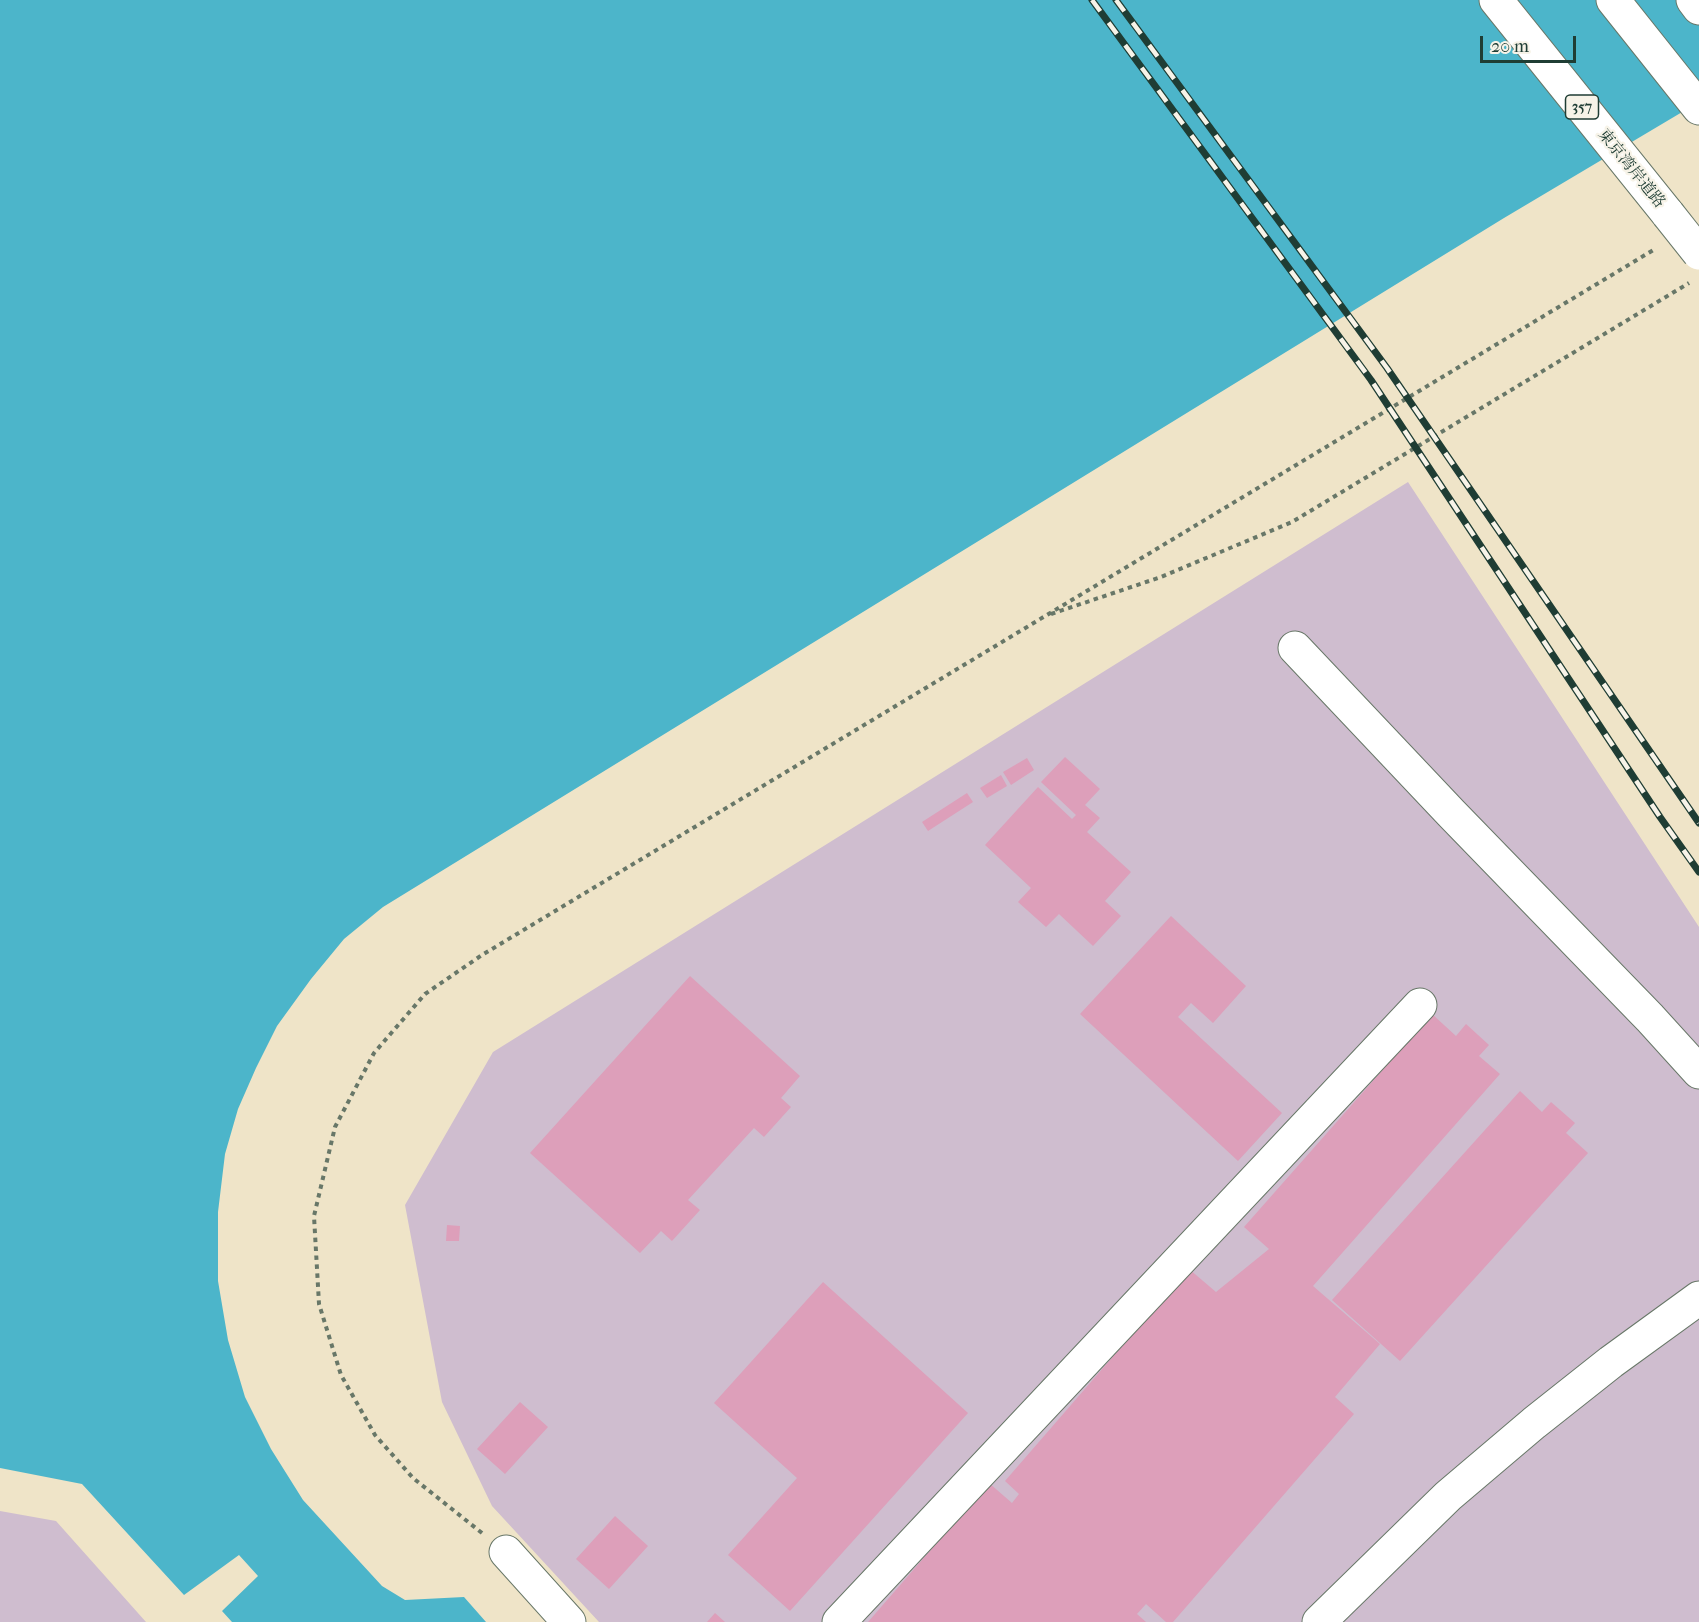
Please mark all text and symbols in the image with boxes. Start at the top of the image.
scale bar [1483,24,1579,62]
text: 20 m [1491,36,1529,57]
road number: 357 [1566,95,1598,119]
street label: 東京湾岸道路 [1593,126,1669,212]

